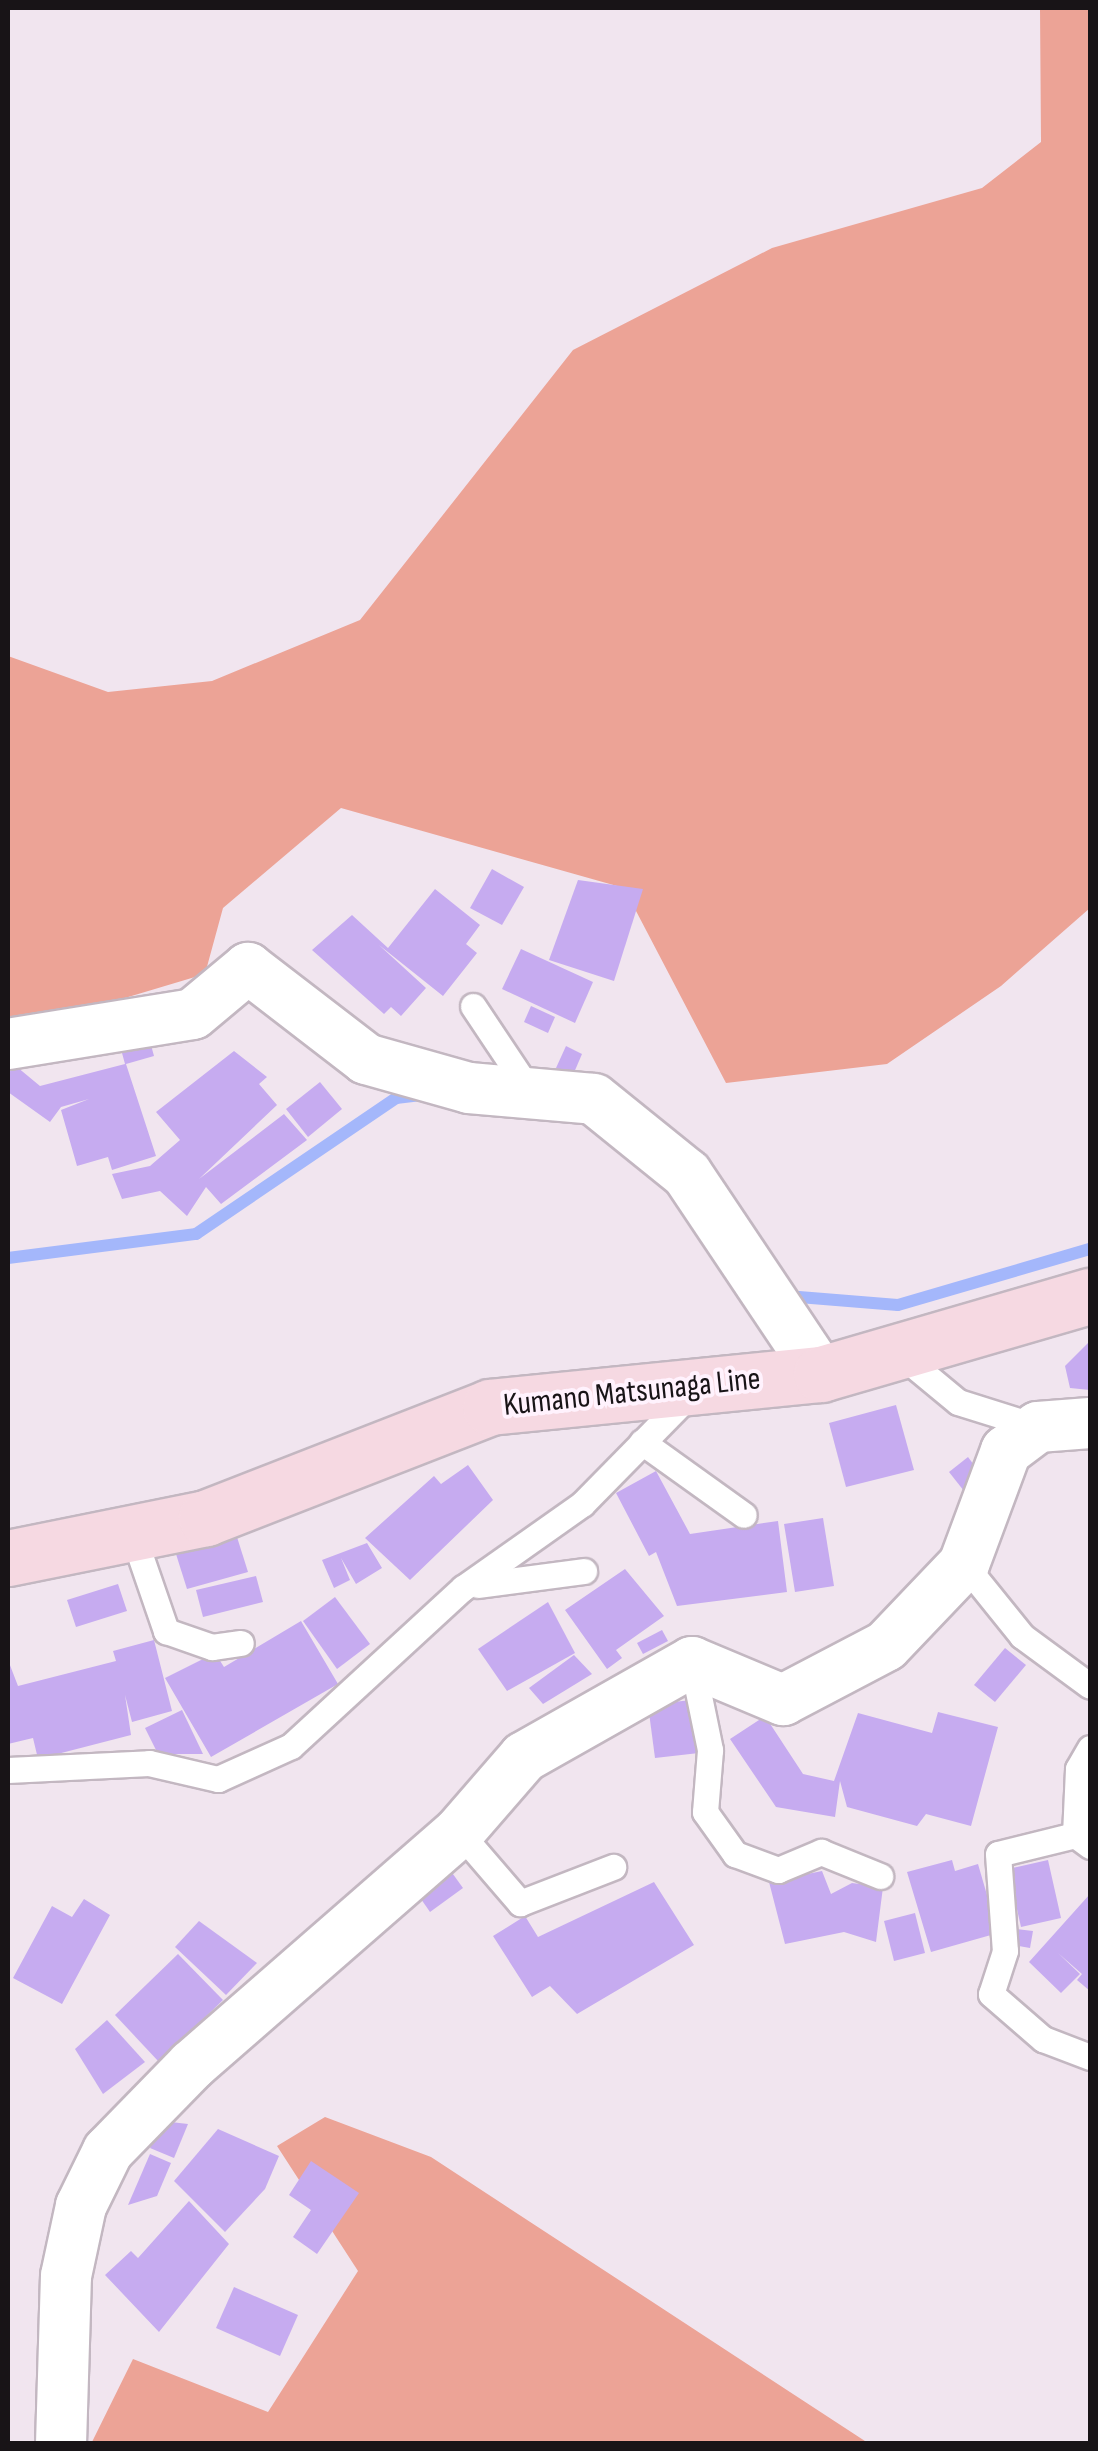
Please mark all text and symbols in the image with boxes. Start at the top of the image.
street label: Kumano Matsunaga Line [502,1360,762,1426]

